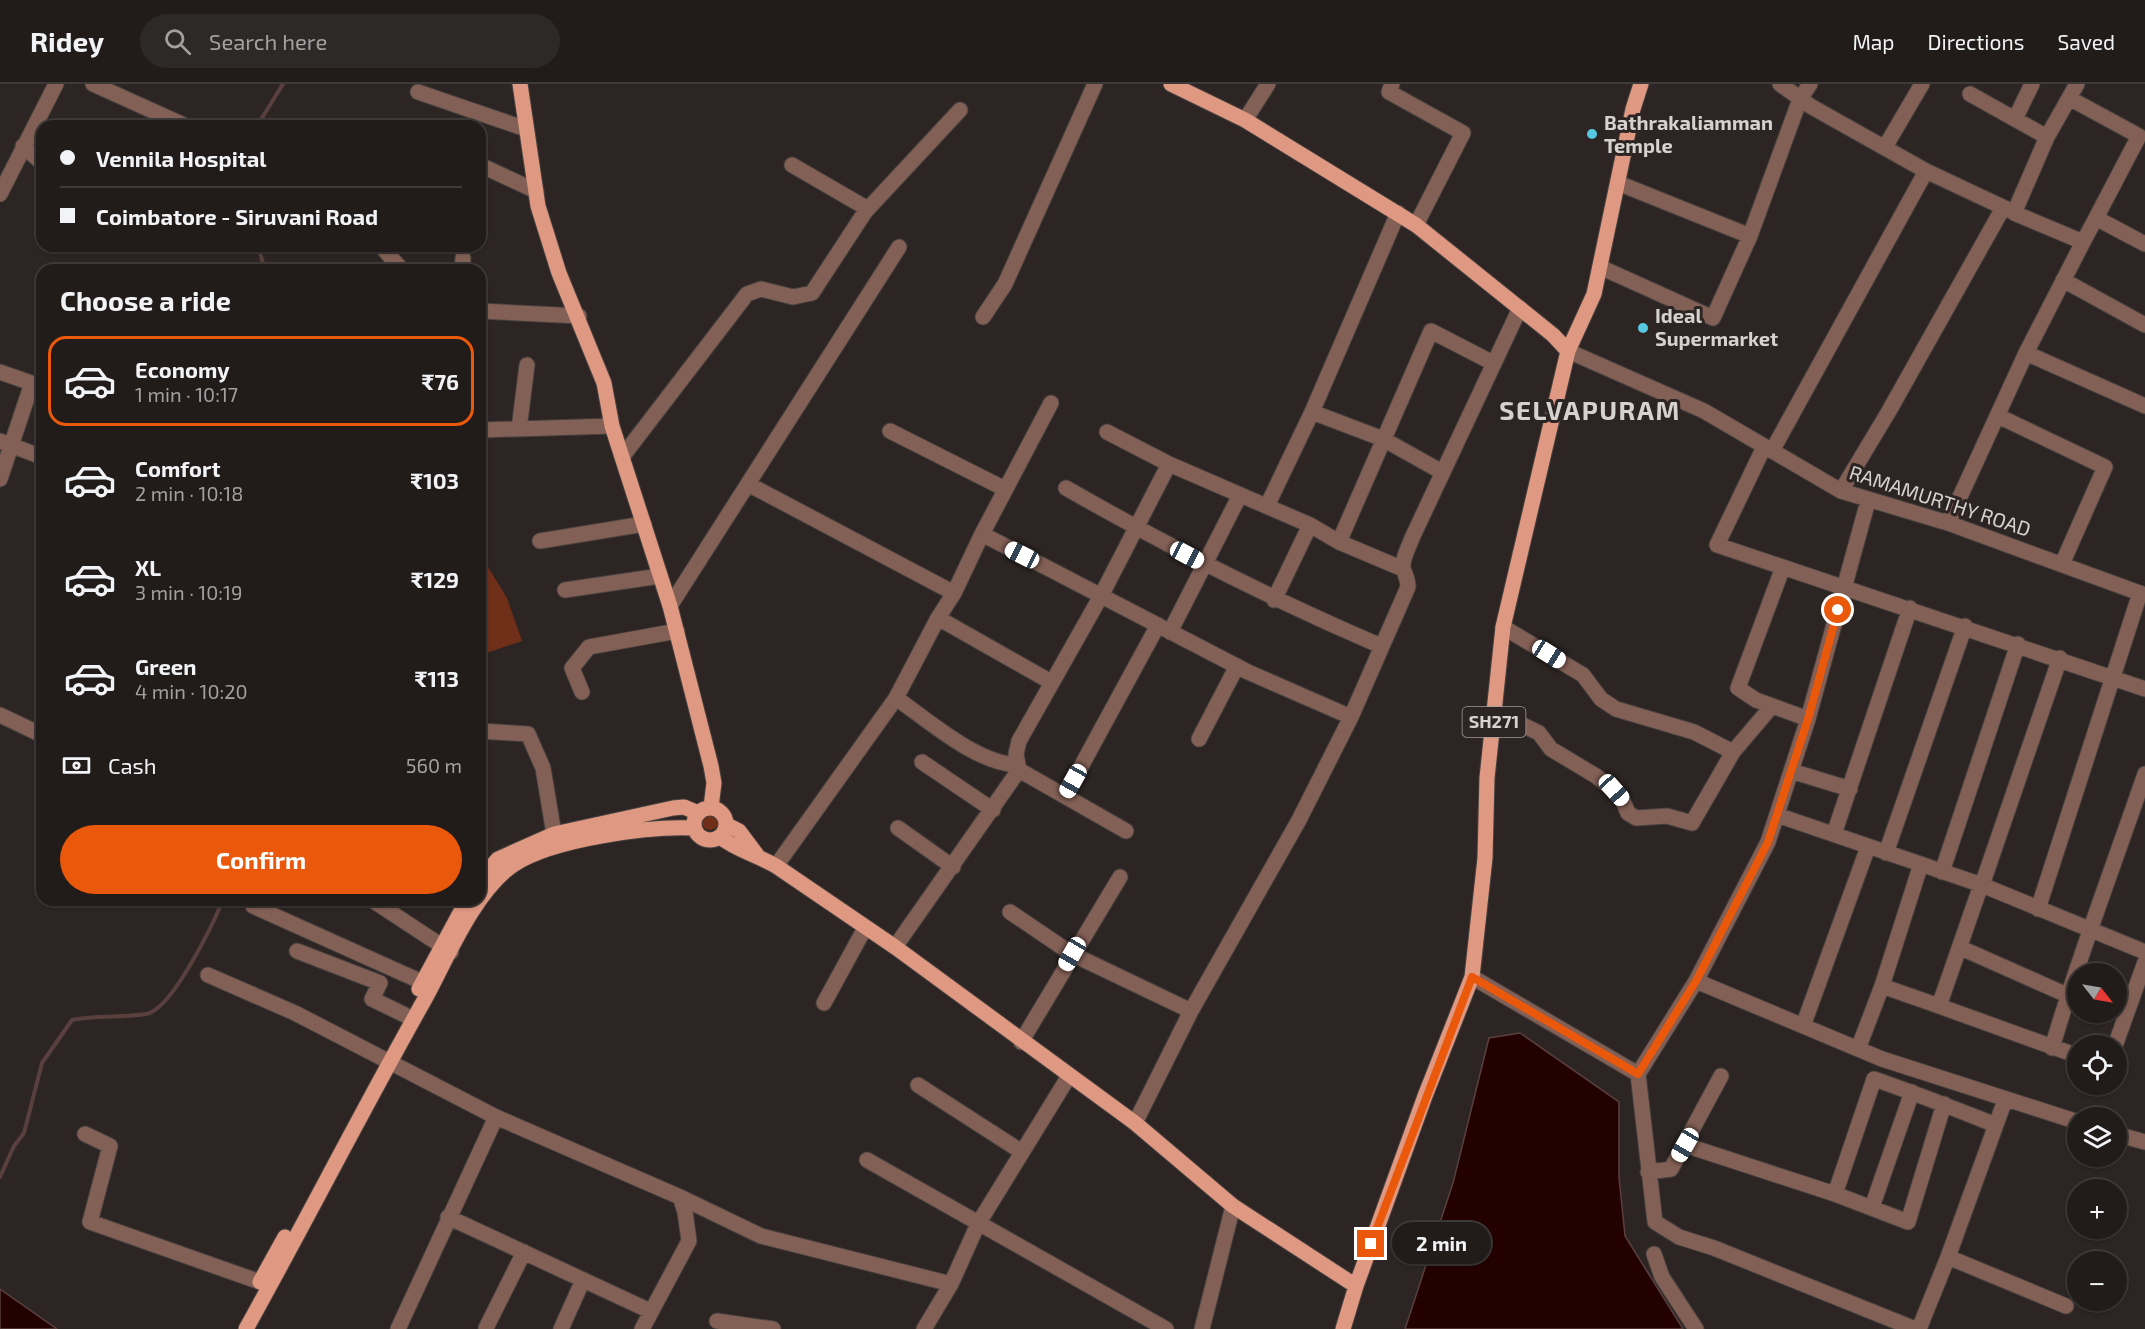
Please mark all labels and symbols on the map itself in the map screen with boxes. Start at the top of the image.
place label: Bathrakaliamman Temple [1604,110,1773,157]
marker: Bathrakaliamman Temple [1585,127,1599,141]
place label: Ideal Supermarket [1655,303,1778,350]
marker: Ideal Supermarket [1636,321,1650,335]
district label: SELVAPURAM [1499,394,1681,425]
street label: RAMAMURTHY ROAD [1847,459,2034,541]
car [1002,539,1042,571]
car [1167,539,1207,571]
route start [1824,596,1851,623]
car [1529,637,1569,671]
road number: SH271 [1462,707,1526,737]
car [1056,761,1090,801]
car [1595,771,1633,809]
car [1055,934,1089,974]
north arrow [2067,963,2127,1023]
car [1668,1125,1702,1165]
callout: 2 min [1392,1223,1491,1265]
route end [1357,1230,1384,1257]

